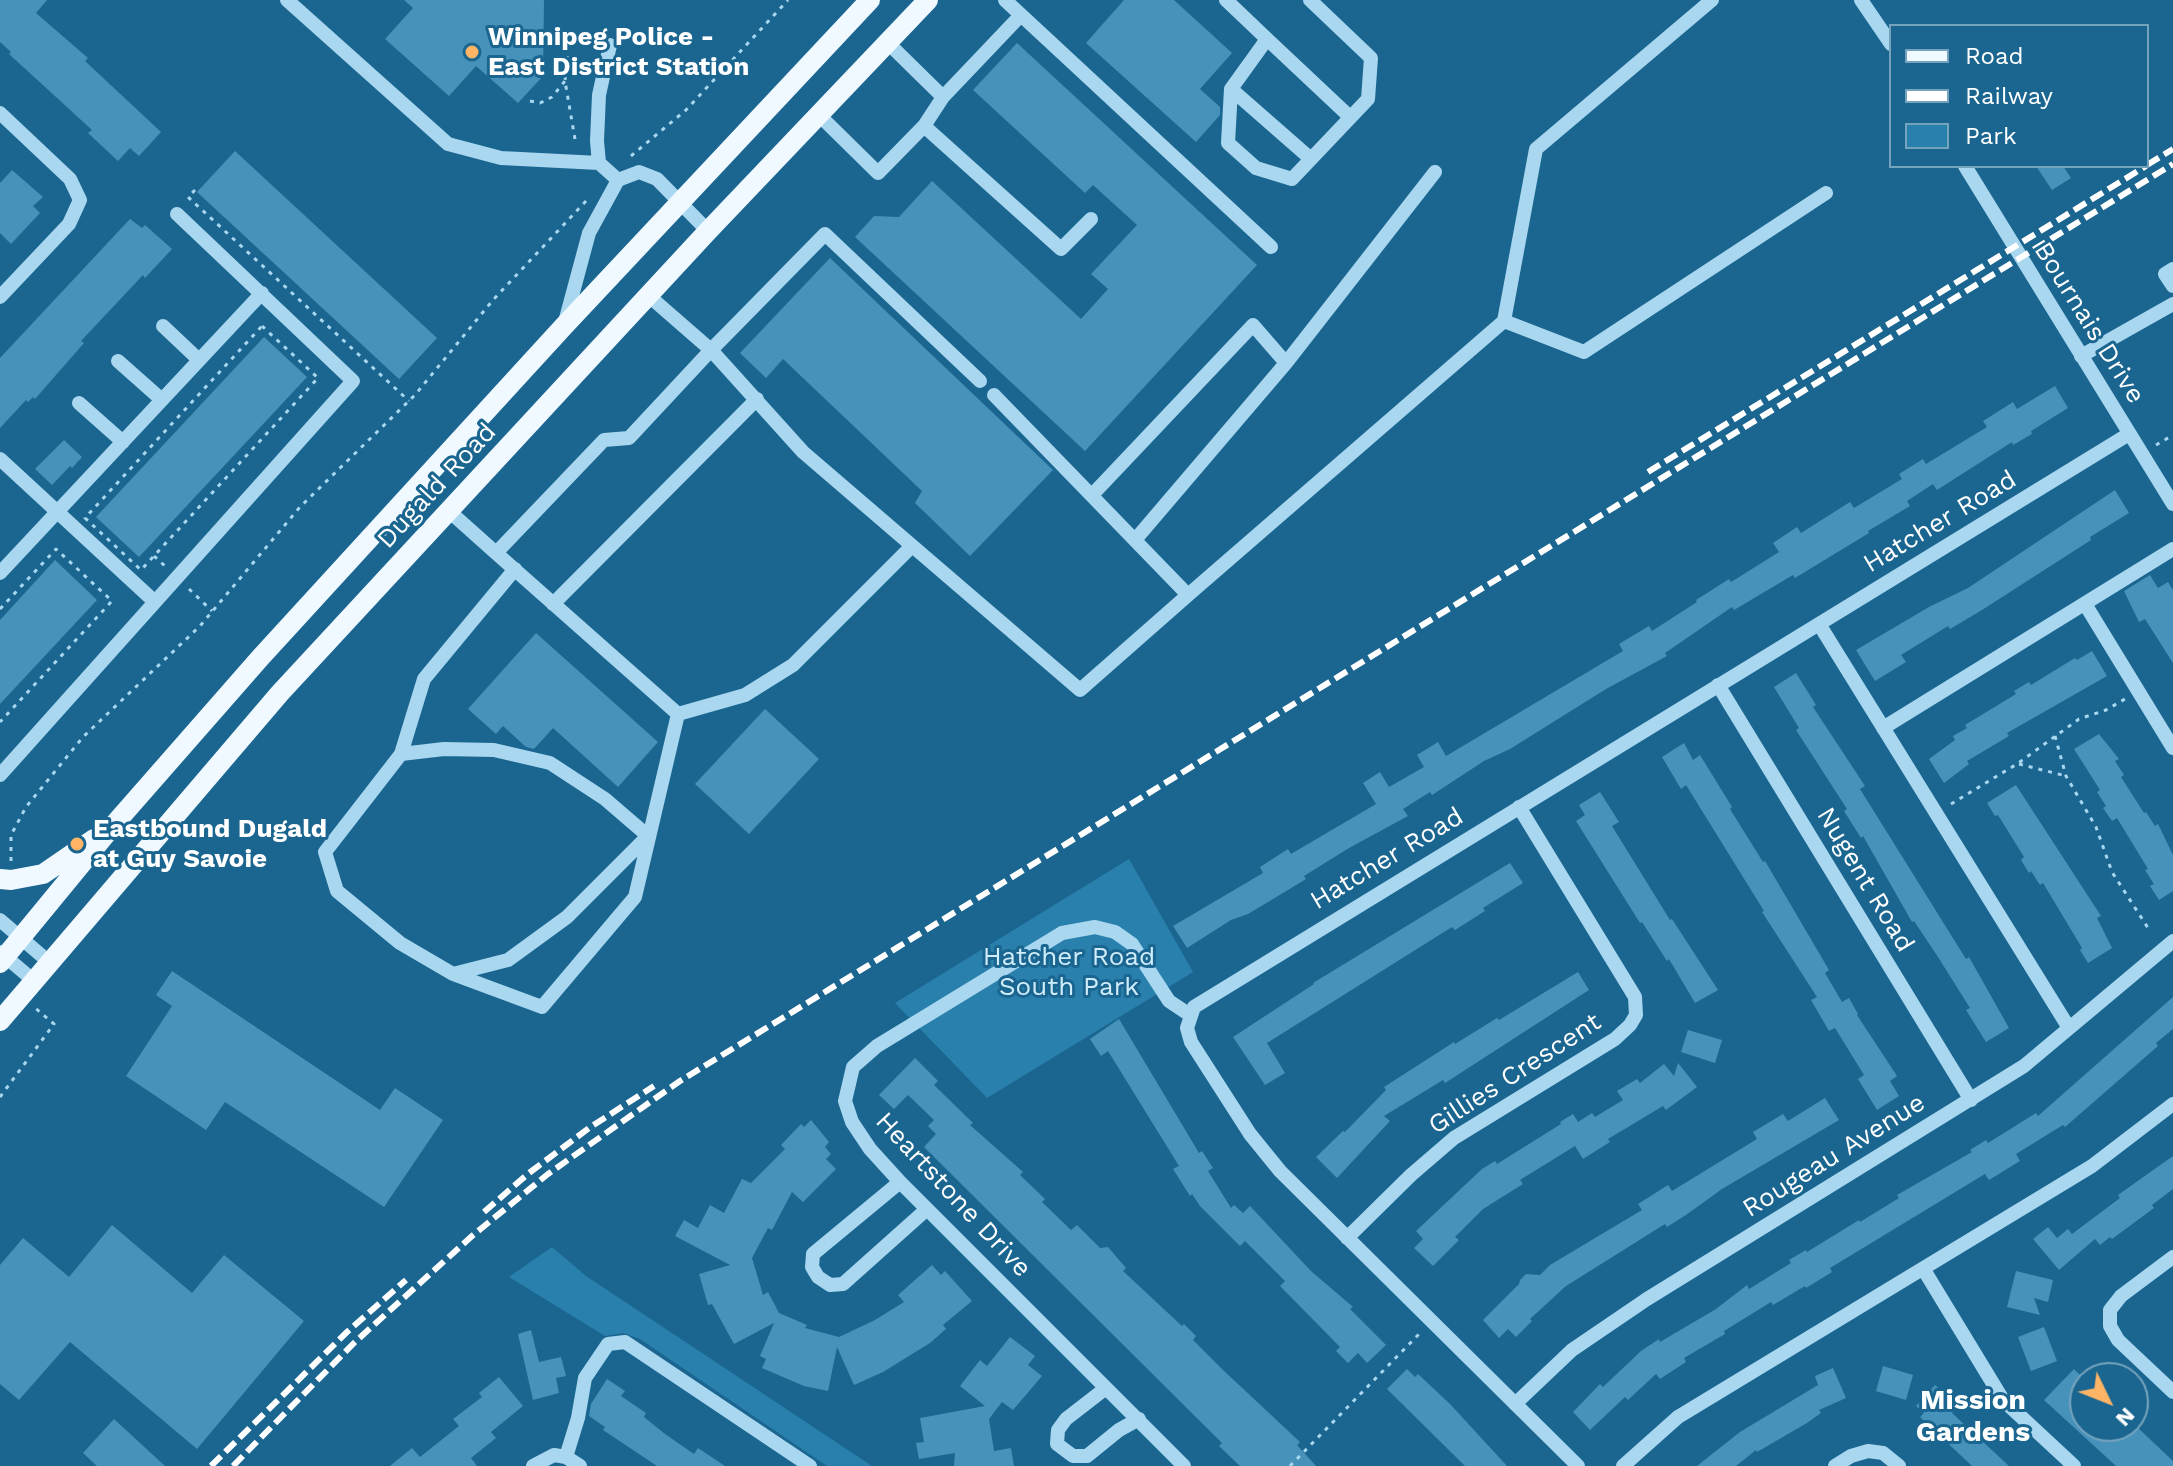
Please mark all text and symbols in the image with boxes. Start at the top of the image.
place label: Winnipeg Police - East District Station [488,21,749,82]
legend [1889,24,2149,168]
text: Road [1965,42,2024,70]
marker: Winnipeg Police - East District Station [463,43,481,61]
text: Railway [1965,82,2053,110]
text: Park [1965,122,2017,150]
street label: Bournais Drive [2027,237,2151,409]
street label: Dugald Road [371,417,503,555]
street label: Hatcher Road [1858,464,2022,580]
street label: Hatcher Road [1305,801,1469,917]
street label: Nugent Road [1810,802,1920,958]
place label: Eastbound Dugald at Guy Savoie [93,813,327,874]
marker: Eastbound Dugald at Guy Savoie [68,835,86,853]
park label: Hatcher Road South Park [983,941,1155,1002]
street label: Gillies Crescent [1423,1007,1607,1141]
street label: Rougeau Avenue [1737,1087,1931,1225]
street label: Heartstone Drive [869,1106,1037,1284]
north arrow [2069,1362,2149,1442]
district label: Mission Gardens [1916,1384,2030,1450]
text: N [2111,1403,2140,1432]

